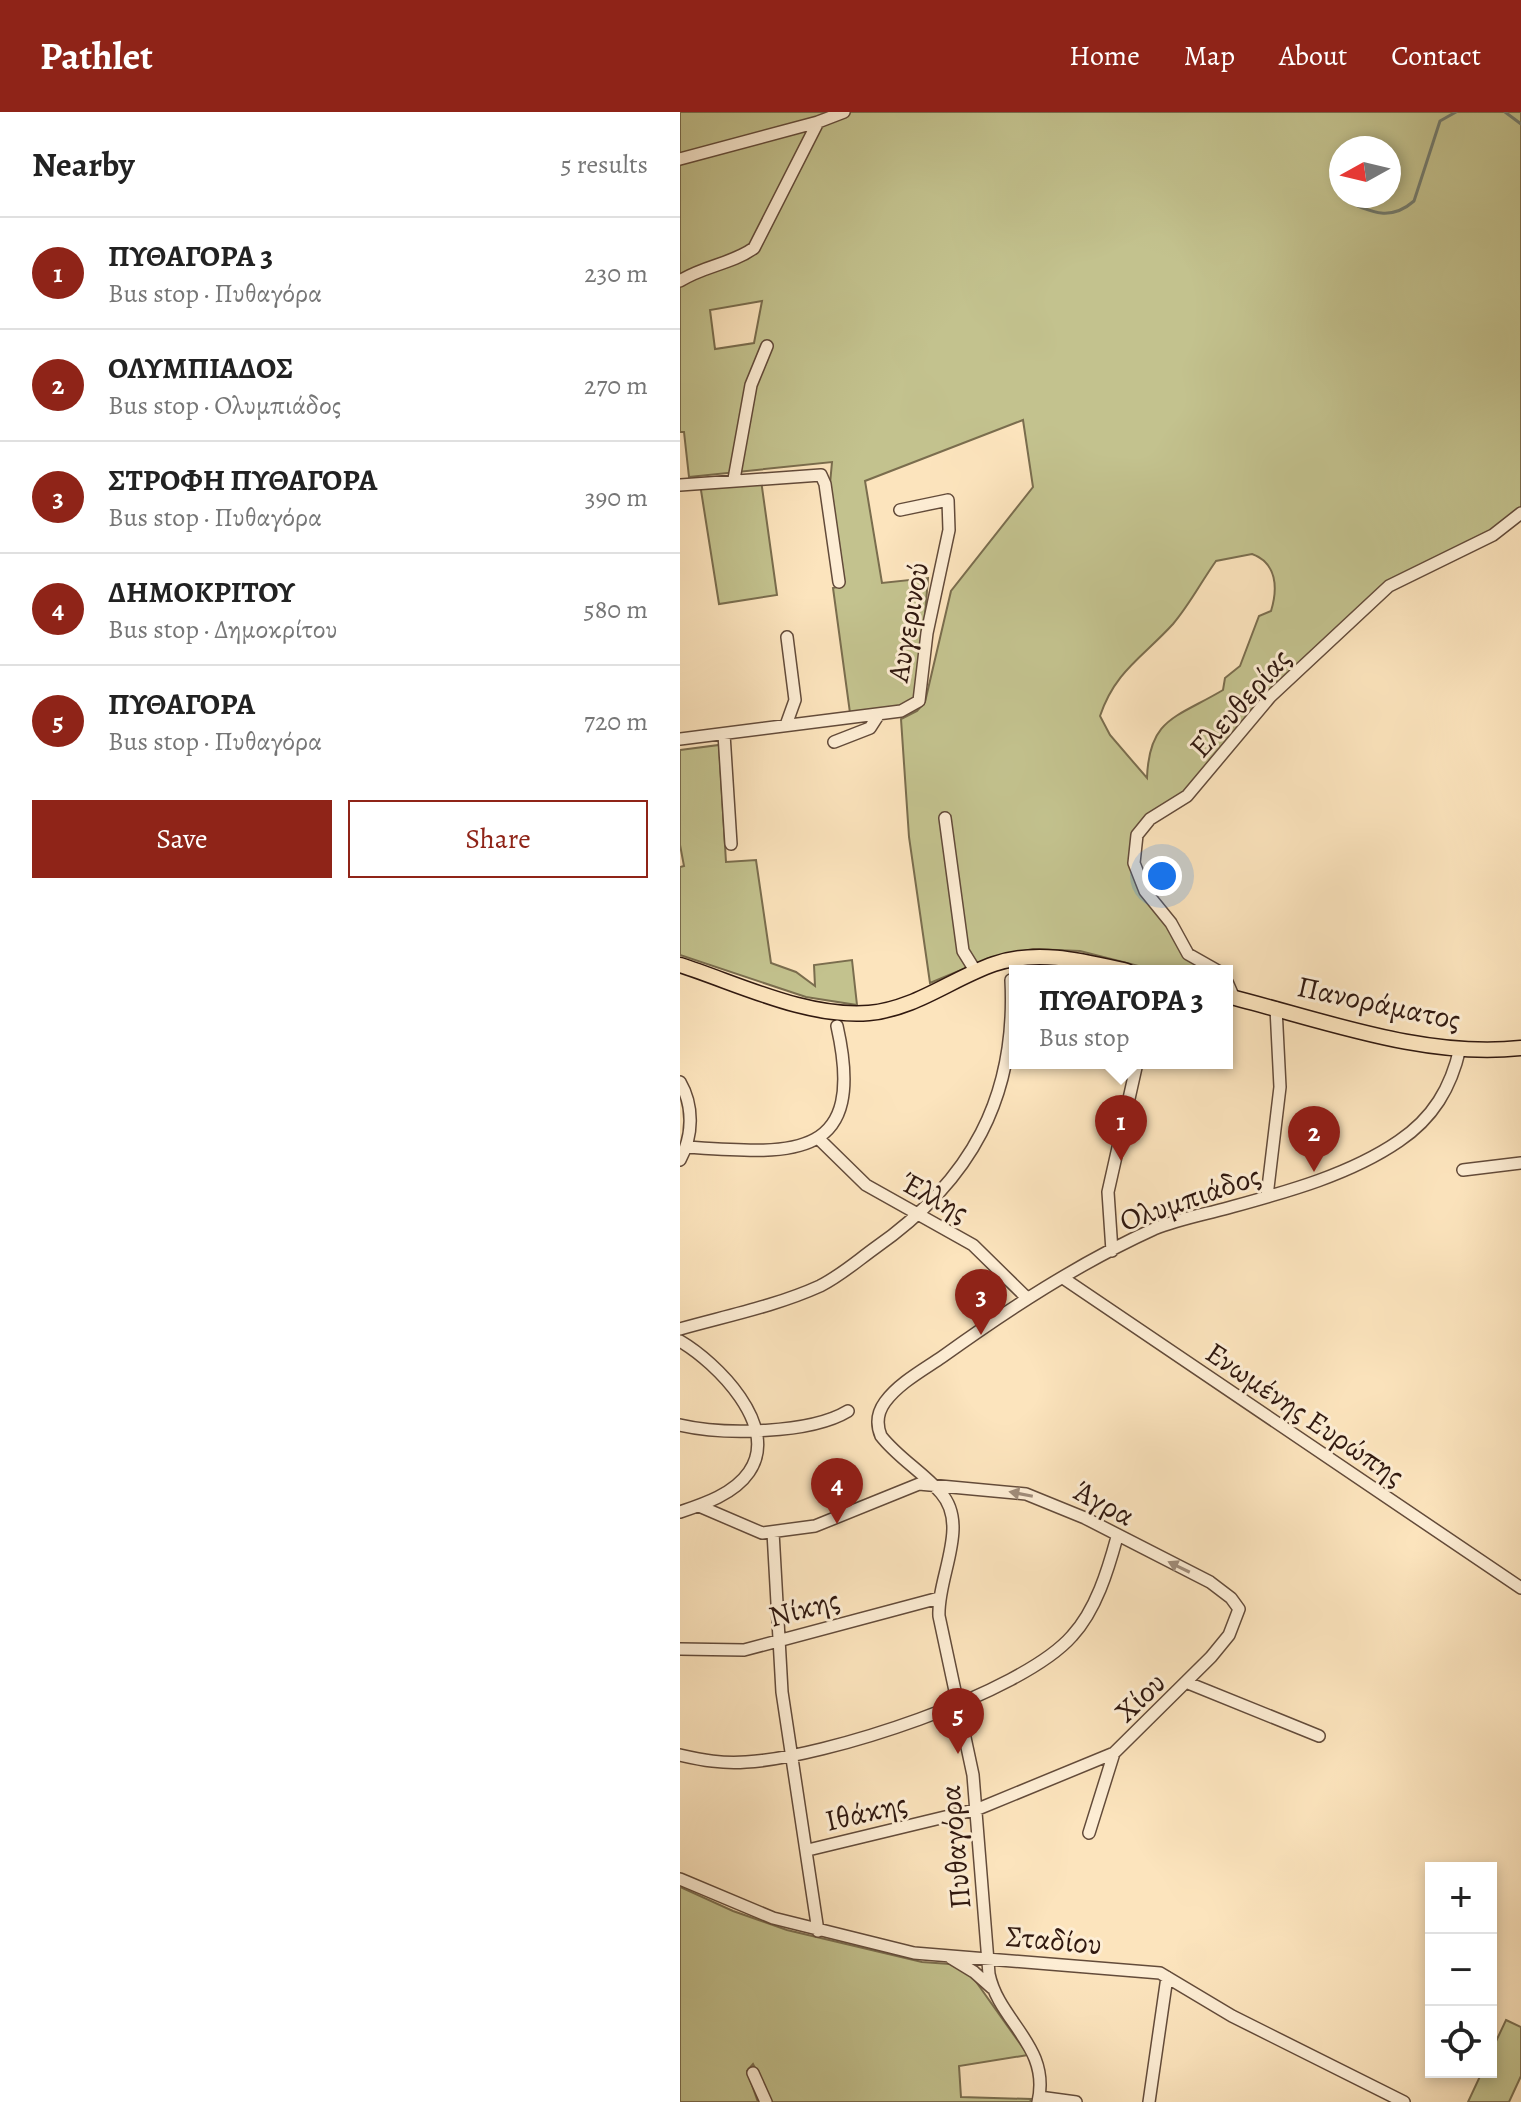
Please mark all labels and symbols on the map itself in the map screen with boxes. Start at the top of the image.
north arrow [1329,136,1401,208]
street label: Αυγερινού [878,559,938,686]
street label: Ελευθερίας [1180,640,1300,766]
your location [1142,856,1182,896]
street label: Πανοράματος [1294,966,1464,1040]
pin: 1 [1095,1095,1147,1161]
pin: 2 [1288,1106,1340,1172]
street label: Ολυμπιάδος [1114,1155,1266,1241]
street label: Έλλης [894,1162,976,1232]
pin: 3 [955,1269,1007,1335]
street label: Ενωμένης Ευρώπης [1198,1333,1412,1495]
pin: 4 [811,1458,863,1524]
street label: Άγρα [1066,1470,1142,1536]
one-way arrow [1008,1488,1033,1500]
one-way arrow [1168,1560,1191,1574]
street label: Νίκης [764,1579,844,1637]
street label: Χίου [1106,1663,1174,1731]
pin: 5 [932,1688,984,1754]
street label: Ιθάκης [821,1783,911,1841]
street label: Πυθαγόρα [930,1783,980,1911]
street label: Σταδίου [1004,1916,1104,1964]

